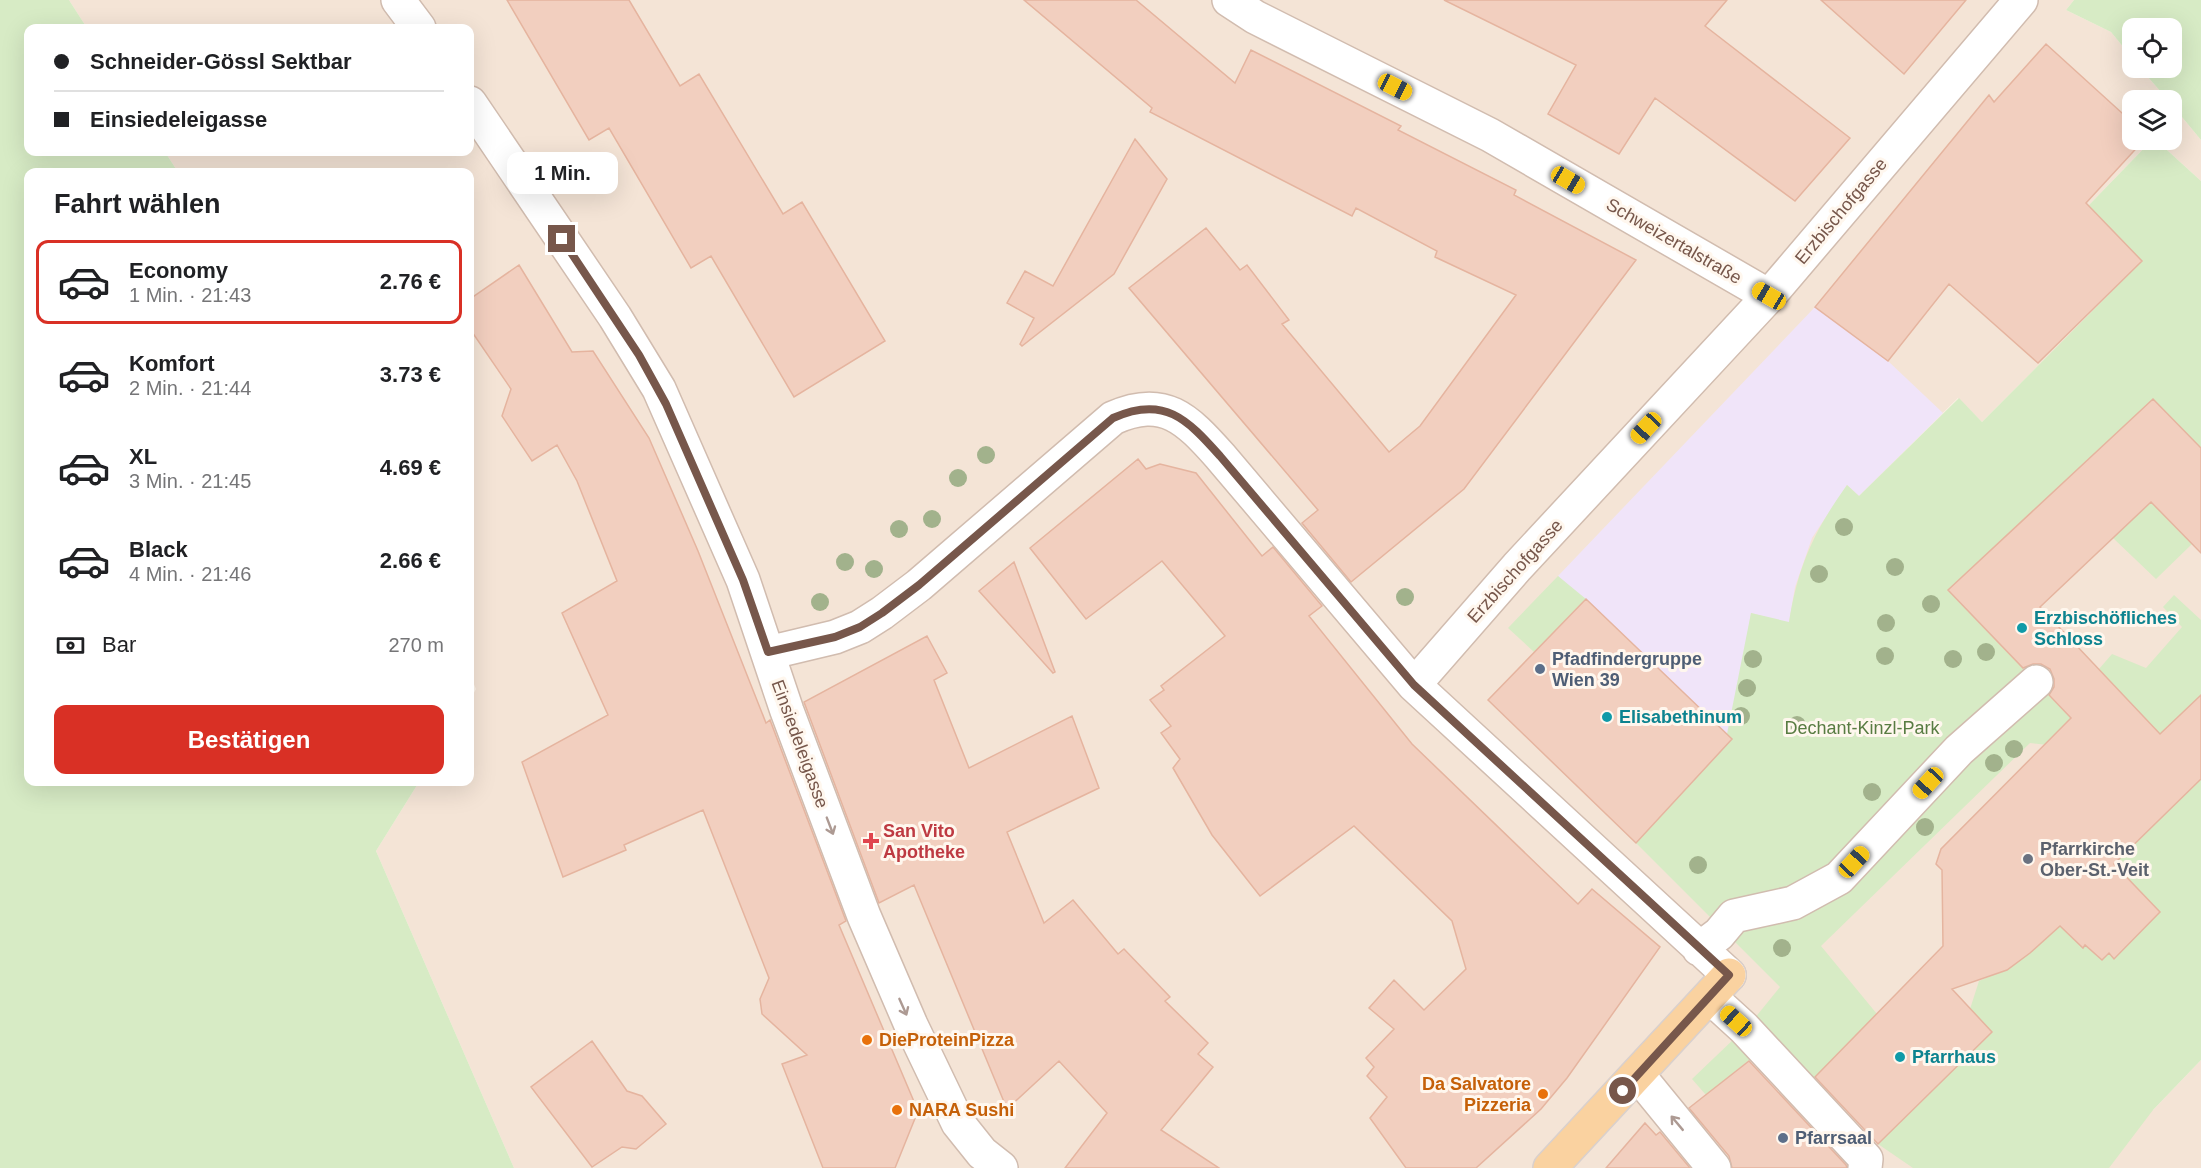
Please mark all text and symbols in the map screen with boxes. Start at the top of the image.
map controls [2122,18,2182,150]
button: locate [2122,18,2182,78]
text: Schneider-Gössl Sektbar [90,49,352,74]
car [1375,71,1415,103]
button: layers [2122,90,2182,150]
text: Einsiedeleigasse [90,107,267,132]
callout: 1 Min. [506,152,618,194]
street label: Erzbischofgasse [1791,154,1891,268]
text: 1 Min. [534,162,591,184]
car [1548,163,1588,197]
text: Fahrt wählen [54,189,221,219]
street label: Schweizertalstraße [1603,194,1745,288]
route end [548,225,575,252]
icon: car [57,255,111,309]
text: Economy [129,258,228,283]
text: 2.76 € [380,269,441,294]
car [1749,279,1789,313]
text: 1 Min. · 21:43 [129,284,251,306]
icon: car [57,348,111,402]
text: Komfort [129,351,215,376]
text: 3.73 € [380,362,441,387]
text: 2 Min. · 21:44 [129,377,251,399]
car [1627,409,1665,447]
icon: car [57,441,111,495]
text: XL [129,444,157,469]
text: 4.69 € [380,455,441,480]
text: 3 Min. · 21:45 [129,470,251,492]
street label: Erzbischofgasse [1463,515,1567,627]
icon: car [57,534,111,588]
text: Black [129,537,188,562]
text: 2.66 € [380,548,441,573]
text: 4 Min. · 21:46 [129,563,251,585]
place label: Erzbischöfliches Schloss [2034,608,2177,649]
marker: Erzbischöfliches Schloss [2015,621,2029,635]
icon: cash [54,629,87,662]
text: Bar [102,632,136,657]
text: 270 m [388,634,444,656]
place label: Pfadfindergruppe Wien 39 [1552,649,1702,690]
marker: Pfadfindergruppe Wien 39 [1533,662,1547,676]
street label: Einsiedeleigasse [768,677,832,811]
button: Bestätigen [54,705,444,774]
place label: Elisabethinum [1619,707,1742,727]
marker: Elisabethinum [1600,710,1614,724]
park label: Dechant-Kinzl-Park [1784,718,1941,738]
car [1909,764,1947,802]
one-way arrow [825,816,836,835]
place label: San Vito Apotheke [883,821,965,862]
marker: San Vito Apotheke [864,834,878,848]
place label: Pfarrkirche Ober-St.-Veit [2040,839,2149,880]
car [1835,843,1873,881]
marker: Pfarrkirche Ober-St.-Veit [2021,852,2035,866]
one-way arrow [898,997,909,1016]
car [1717,1002,1755,1040]
place label: DieProteinPizza [879,1030,1015,1050]
marker: DieProteinPizza [860,1033,874,1047]
place label: Pfarrhaus [1912,1047,1996,1067]
marker: Pfarrhaus [1893,1050,1907,1064]
place label: Da Salvatore Pizzeria [1422,1074,1532,1115]
route start [1609,1077,1636,1104]
marker: Da Salvatore Pizzeria [1536,1087,1550,1101]
place label: NARA Sushi [909,1100,1014,1120]
marker: NARA Sushi [890,1103,904,1117]
one-way arrow [1670,1116,1684,1131]
place label: Pfarrsaal [1795,1128,1872,1148]
marker: Pfarrsaal [1776,1131,1790,1145]

